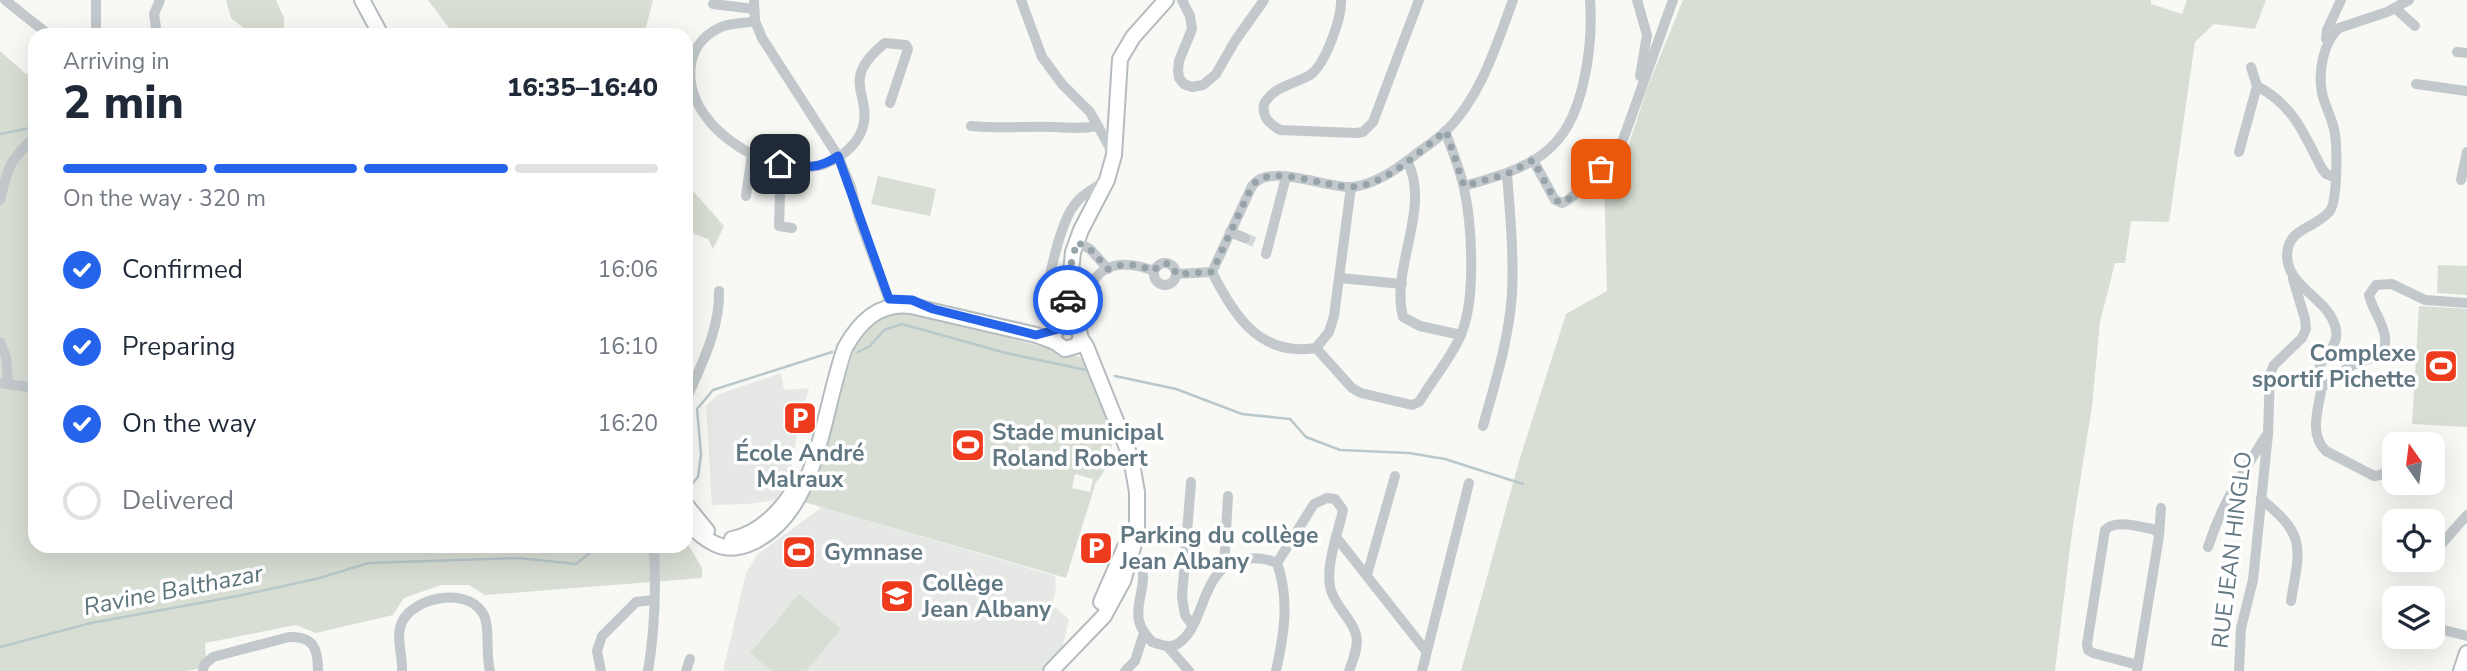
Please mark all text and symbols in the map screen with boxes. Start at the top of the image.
text: Arriving in [63,46,170,77]
text: 16:35–16:40 [507,70,658,105]
text: 2 min [63,71,184,134]
pin [750,134,810,194]
pin [1571,139,1631,199]
icon: home [761,145,799,183]
icon: bag [1582,150,1620,188]
text: On the way · 320 m [63,183,266,214]
icon: check [63,251,101,289]
text: Confirmed [122,252,243,287]
text: 16:06 [598,254,658,285]
courier [1033,265,1103,335]
icon: car [1049,281,1087,319]
icon: check [63,328,101,366]
text: Preparing [122,329,235,364]
text: 16:10 [598,331,658,362]
place label: Complexe sportif Pichette [2252,338,2416,395]
sports icon: Complexe sportif Pichette [2422,347,2460,385]
parking icon: École André Malraux [781,399,819,437]
icon: check [63,405,101,443]
text: On the way [122,406,256,441]
text: 16:20 [598,408,658,439]
place label: Stade municipal Roland Robert [992,417,1164,474]
sports icon: Stade municipal Roland Robert [949,426,987,464]
north arrow [2382,432,2445,495]
map controls [2382,432,2445,649]
place label: École André Malraux [735,438,865,495]
street label: RUE JEAN HINGLO [2205,450,2259,650]
text: Delivered [122,483,234,518]
button: locate [2382,509,2445,572]
place label: Parking du collège Jean Albany [1119,520,1318,577]
parking icon: Parking du collège Jean Albany [1077,529,1115,567]
sports icon: Gymnase [780,533,818,571]
place label: Gymnase [824,537,923,568]
water label: Ravine Balthazar [81,557,267,623]
place label: Collège Jean Albany [921,568,1052,625]
school or university icon: Collège Jean Albany [878,577,916,615]
button: layers [2382,586,2445,649]

